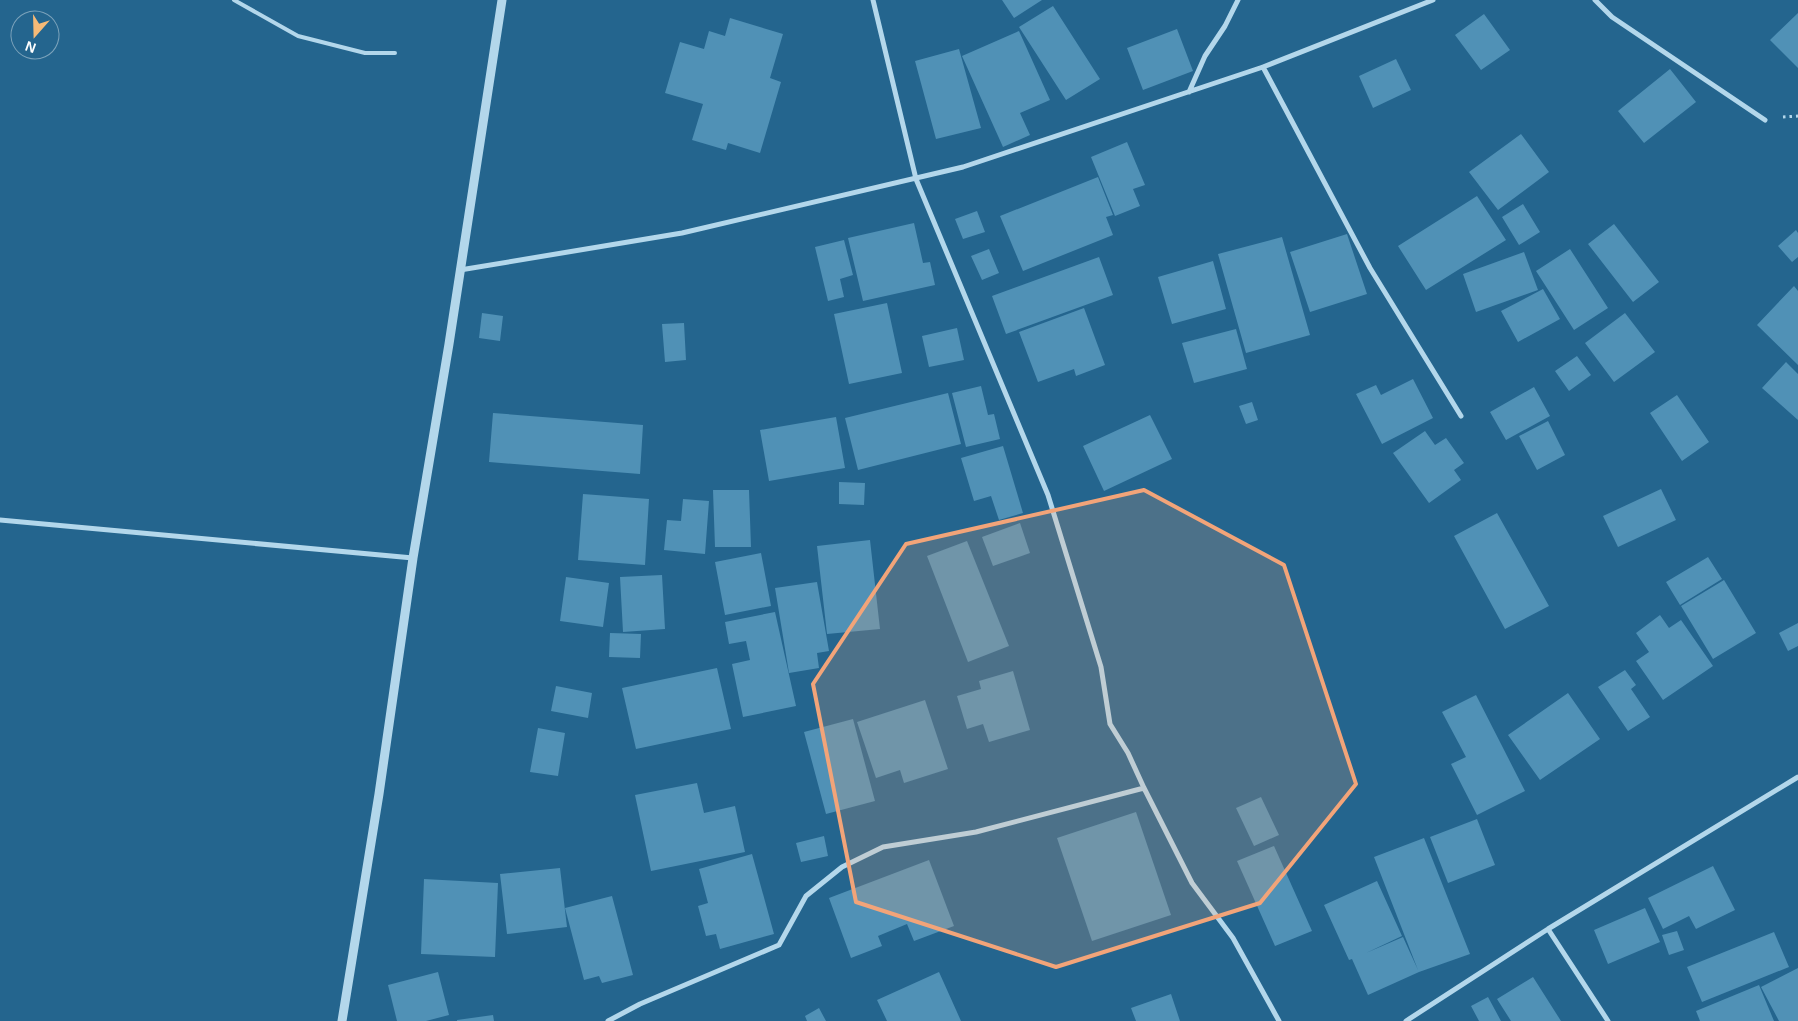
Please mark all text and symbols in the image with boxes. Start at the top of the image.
north arrow [10,10,60,60]
text: N [23,38,38,56]

